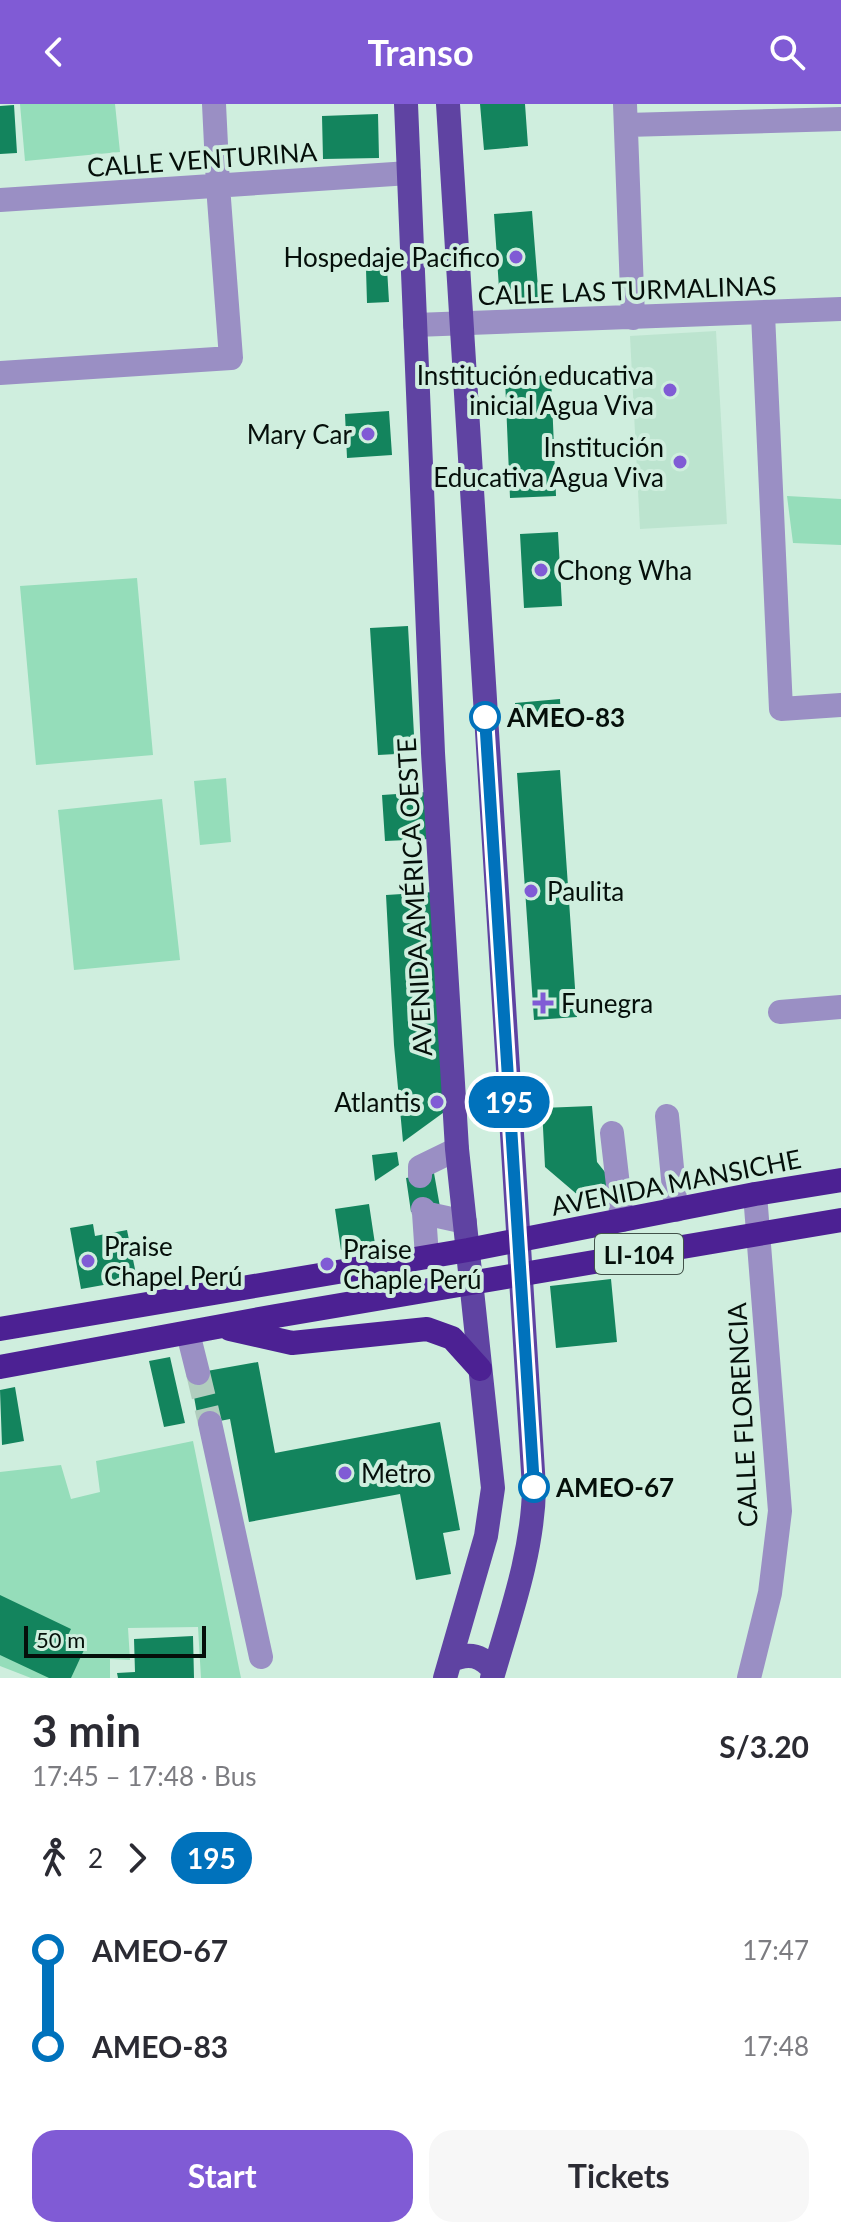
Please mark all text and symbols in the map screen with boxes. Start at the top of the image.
icon: back [32,30,76,74]
text: Transo [367,30,474,74]
icon: search [765,30,809,74]
street label: CALLE VENTURINA [86,135,318,183]
place label: Hospedaje Pacifico [284,241,500,273]
marker: Hospedaje Pacifico [507,248,525,266]
street label: CALLE LAS TURMALINAS [477,269,777,311]
place label: Institución educativa inicial Agua Viva [417,359,654,421]
marker: Institución educativa inicial Agua Viva [661,381,679,399]
place label: Mary Car [247,418,353,450]
marker: Mary Car [359,425,377,443]
place label: Institución Educativa Agua Viva [433,431,664,493]
marker: Institución Educativa Agua Viva [671,453,689,471]
place label: Chong Wha [557,554,692,586]
marker: Chong Wha [532,561,550,579]
place label: AMEO-83 [506,701,625,733]
marker: AMEO-83 [470,702,500,732]
street label: AVENIDA AMÉRICA OESTE [390,737,438,1057]
place label: Paulita [547,875,624,907]
marker: Paulita [522,882,540,900]
place label: Funegra [561,987,653,1019]
marker: Funegra [532,992,554,1014]
line badge: 195 [463,1076,555,1128]
text: 195 [485,1085,533,1119]
place label: Atlantis [334,1086,421,1118]
marker: Atlantis [428,1093,446,1111]
street label: AVENIDA MANSICHE [548,1142,804,1222]
place label: Praise Chapel Perú [104,1230,243,1292]
place label: Praise Chaple Perú [343,1233,482,1295]
road number: LI-104 [595,1234,683,1274]
marker: Praise Chapel Perú [79,1252,97,1270]
marker: Praise Chaple Perú [318,1255,336,1273]
street label: CALLE FLORENCIA [720,1302,764,1528]
place label: Metro [361,1457,431,1489]
marker: Metro [336,1464,354,1482]
place label: AMEO-67 [555,1471,674,1503]
marker: AMEO-67 [519,1472,549,1502]
scale bar [24,1622,206,1658]
text: 50 m [36,1626,85,1653]
text: 3 min [32,1704,141,1756]
text: S/3.20 [719,1728,809,1764]
text: 17:45 – 17:48 · Bus [32,1760,256,1792]
icon: walk [32,1836,76,1880]
icon: forward [115,1836,159,1880]
text: 195 [187,1841,236,1875]
text: 2 [88,1842,103,1874]
text: AMEO-67 [92,1932,228,1968]
text: 17:47 [742,1934,809,1966]
text: AMEO-83 [92,2028,228,2064]
text: 17:48 [742,2030,809,2062]
button: Start [32,2130,413,2222]
button: Tickets [429,2130,809,2222]

